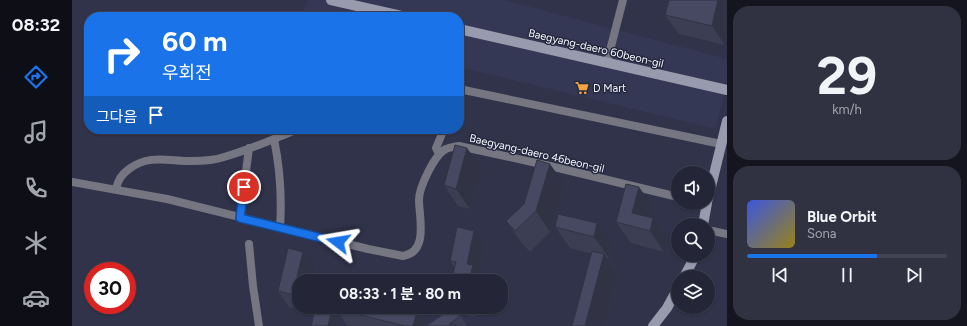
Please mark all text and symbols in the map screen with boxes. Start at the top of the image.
text: 08:32 [12,14,60,36]
text: 60 m [162,24,227,58]
street label: Baegyang-daero 60beon-gil [527,27,665,70]
icon: right [96,28,148,80]
text: 29 [817,45,877,107]
text: 우회전 [162,62,212,84]
icon: directions [22,63,50,91]
supermarket icon: D Mart [574,80,590,96]
place label: D Mart [593,82,626,95]
text: km/h [832,102,862,117]
icon: arrive [145,104,167,126]
text: 그다음 [96,108,137,126]
icon: music [22,118,50,146]
street label: Baegyang-daero 46beon-gil [468,132,606,175]
map controls [671,166,715,314]
button: sound [671,166,715,210]
pin [227,170,261,204]
icon: phone [22,174,50,202]
icon: arrive [233,176,255,198]
text: Blue Orbit [807,208,877,226]
button: search [671,218,715,262]
position arrow [317,221,359,263]
text: Sona [807,226,836,241]
icon: climate [22,229,50,257]
speed limit sign: 30 [84,262,136,314]
icon: previous [769,264,791,286]
icon: pause [836,264,858,286]
icon: next [903,264,925,286]
button: layers [671,270,715,314]
icon: car [22,284,50,312]
text: 08:33 · 1 분 · 80 m [339,285,461,303]

